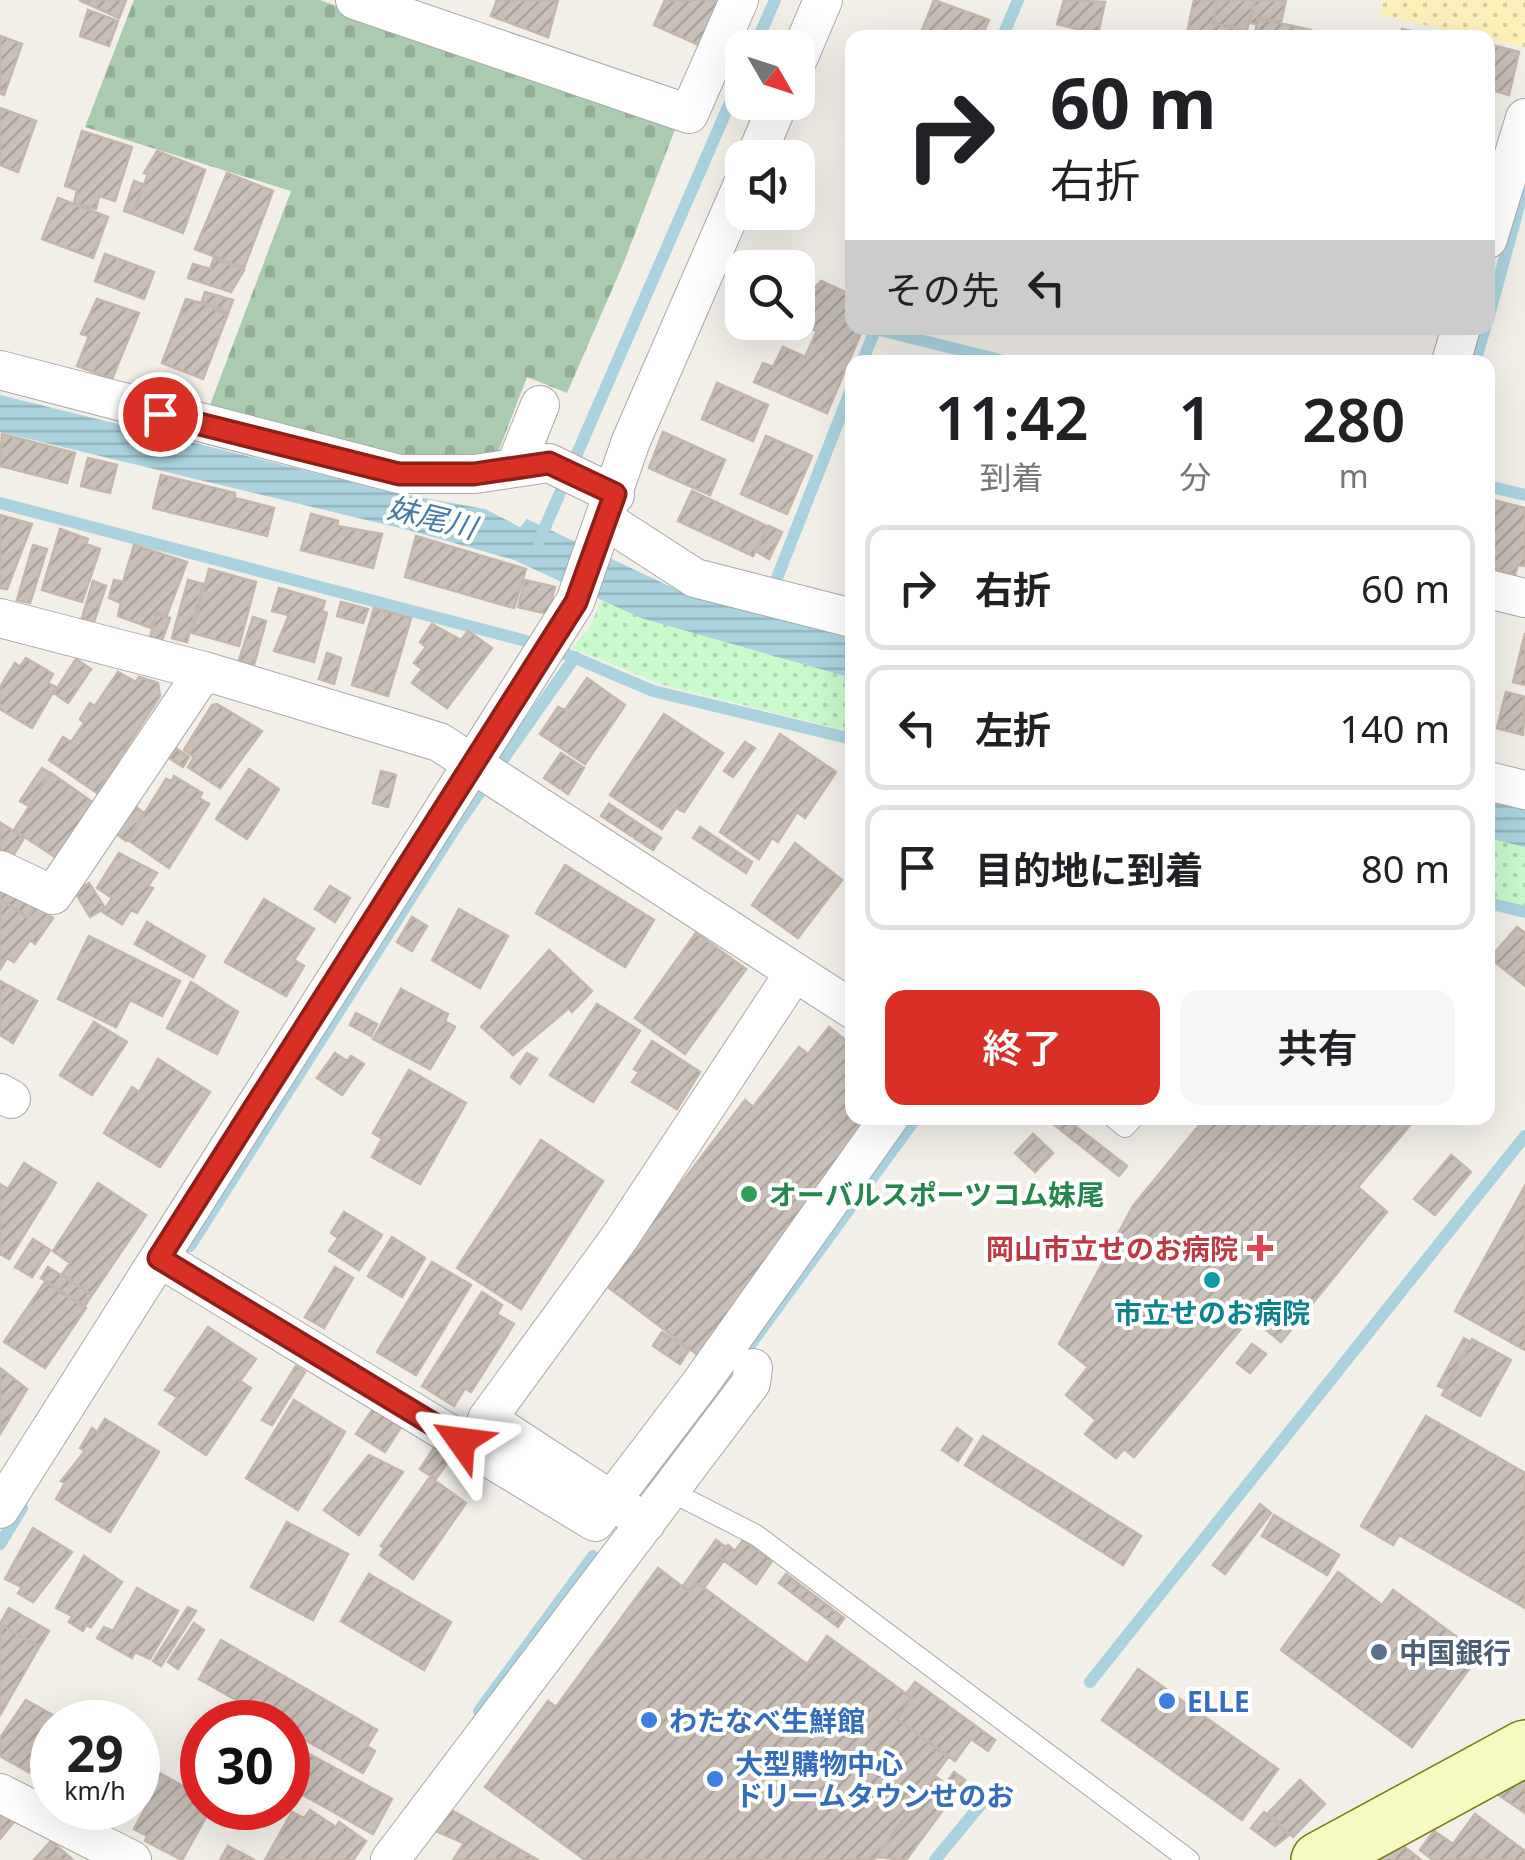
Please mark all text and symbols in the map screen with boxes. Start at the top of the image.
north arrow [725,30,815,120]
map controls [725,30,815,340]
text: 60 m [1050,54,1217,150]
icon: right [885,70,1015,200]
button: sound [725,140,815,230]
text: 右折 [1050,149,1140,210]
button: search [725,250,815,340]
icon: left [1019,260,1074,315]
text: その先 [885,263,999,315]
pin [118,372,203,457]
text: 11:42 [935,376,1089,458]
text: 1 [1178,376,1213,458]
text: 280 [1302,378,1405,460]
icon: arrive [133,387,188,442]
text: m [1339,454,1369,497]
text: 到着 [980,455,1044,498]
text: 分 [1179,455,1211,498]
water label: 妹尾川 [383,486,484,549]
icon: right [890,560,945,615]
text: 60 m [1361,562,1450,614]
text: 右折 [975,563,1051,615]
icon: left [890,700,945,755]
text: 140 m [1339,702,1450,754]
text: 左折 [975,703,1051,755]
icon: arrive [890,840,945,895]
text: 80 m [1361,842,1450,894]
text: 目的地に到着 [975,843,1203,895]
button: 終了 [885,990,1160,1105]
button: 共有 [1180,990,1455,1105]
place label: オーバルスポーツコム妹尾 [769,1175,1104,1213]
marker: オーバルスポーツコム妹尾 [738,1183,760,1205]
place label: 岡山市立せのお病院 [986,1229,1238,1267]
marker: 岡山市立せのお病院 [1247,1235,1273,1261]
marker: 市立せのお病院 [1201,1269,1223,1291]
place label: 市立せのお病院 [1114,1293,1310,1331]
position arrow [409,1389,513,1493]
place label: 中国銀行 [1399,1633,1511,1671]
marker: 中国銀行 [1368,1641,1390,1663]
place label: ELLE [1187,1682,1250,1720]
marker: ELLE [1156,1690,1178,1712]
speed limit sign: 30 [180,1700,310,1830]
place label: わたなべ生鮮館 [669,1701,865,1739]
marker: わたなべ生鮮館 [638,1709,660,1731]
text: 29 [66,1719,124,1787]
place label: 大型購物中心 ドリームタウンせのお [735,1744,1014,1814]
marker: 大型購物中心 ドリームタウンせのお [704,1768,726,1790]
text: km/h [64,1773,126,1807]

